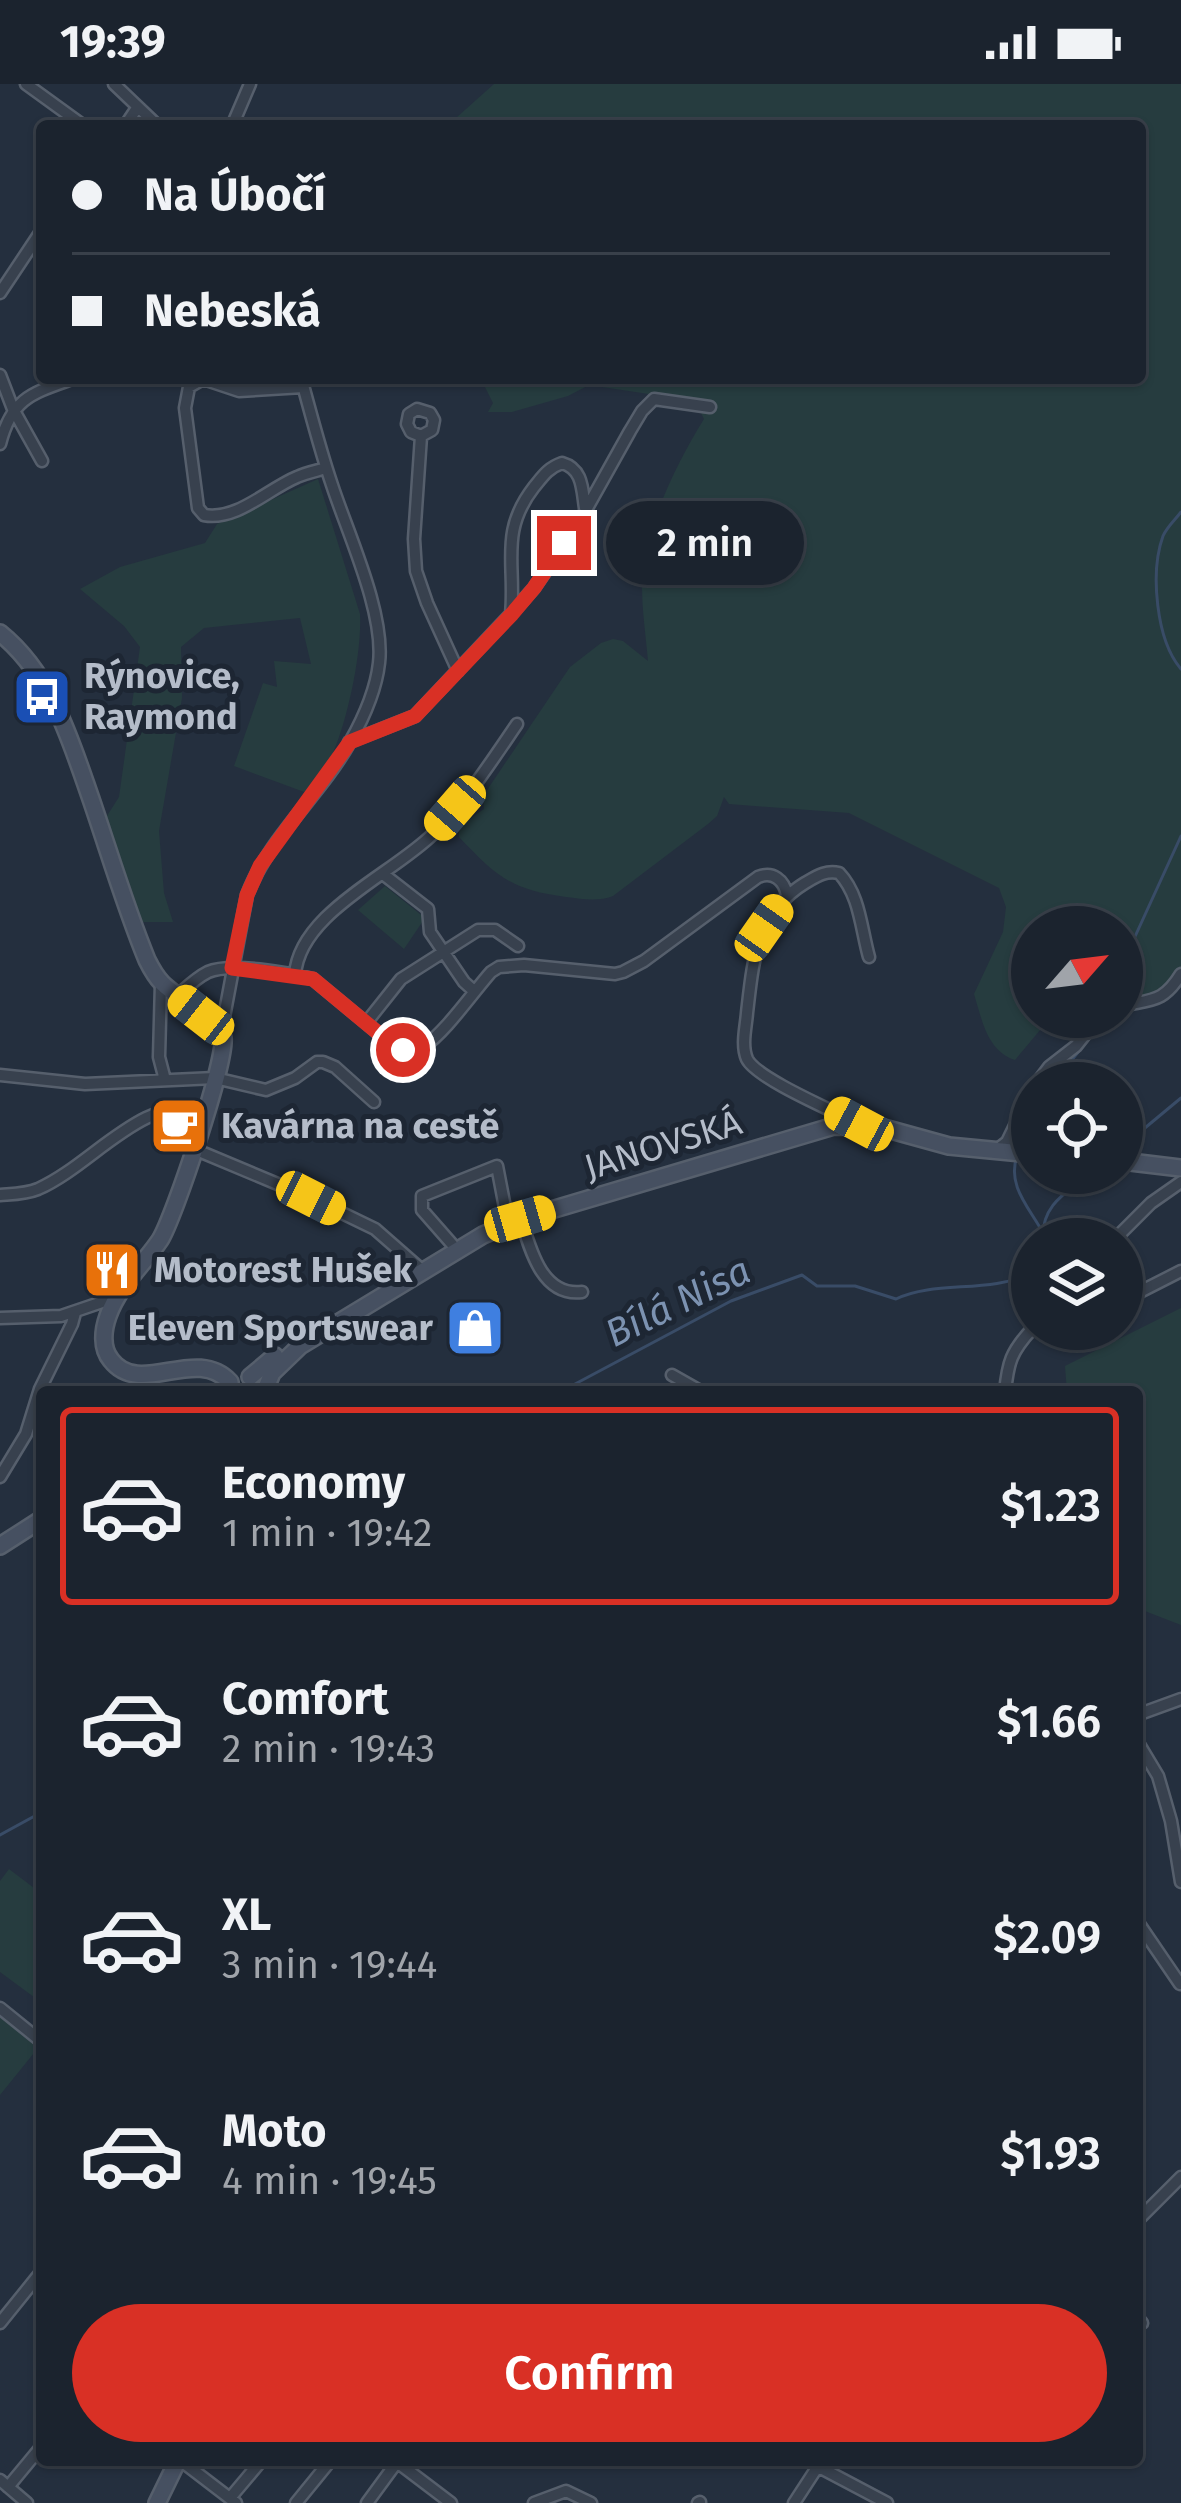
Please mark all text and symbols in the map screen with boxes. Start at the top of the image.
text: 19:39 [60,15,166,69]
text: Na Úbočí [144,168,326,222]
text: Nebeská [144,284,321,338]
callout: 2 min [606,501,804,585]
route end [537,516,591,570]
text: 2 min [657,520,753,566]
place label: Rýnovice, Raymond [84,654,240,739]
bus stop icon: Rýnovice, Raymond [11,666,73,728]
car [418,769,492,847]
car [729,888,799,968]
north arrow [1011,906,1143,1038]
map controls [1011,906,1143,1350]
car [162,979,240,1051]
route start [376,1023,430,1077]
button: locate [1011,1062,1143,1194]
car [819,1091,899,1157]
cafe icon: Kavárna na cestě [148,1095,210,1157]
street label: JANOVSKÁ [579,1099,747,1190]
place label: Kavárna na cestě [221,1104,499,1148]
car [271,1166,351,1230]
car [480,1192,560,1246]
button: layers [1011,1218,1143,1350]
restaurant icon: Motorest Hušek [81,1239,143,1301]
water label: Bílá Nisa [598,1247,758,1357]
place label: Motorest Hušek [154,1248,413,1292]
shop icon: Eleven Sportswear [444,1297,506,1359]
place label: Eleven Sportswear [128,1306,434,1350]
icon: car [78,1452,186,1560]
text: Economy [222,1456,405,1510]
text: $1.23 [1001,1479,1101,1533]
text: 1 min · 19:42 [222,1510,432,1556]
icon: car [78,1668,186,1776]
text: Comfort [222,1672,389,1726]
text: $1.66 [997,1695,1101,1749]
text: 2 min · 19:43 [222,1726,435,1772]
icon: car [78,1884,186,1992]
text: XL [222,1888,271,1942]
text: $2.09 [993,1911,1101,1965]
text: 3 min · 19:44 [222,1942,437,1988]
icon: car [78,2100,186,2208]
text: Moto [222,2104,327,2158]
text: $1.93 [1001,2127,1101,2181]
text: 4 min · 19:45 [222,2158,437,2204]
button: Confirm [72,2304,1107,2442]

